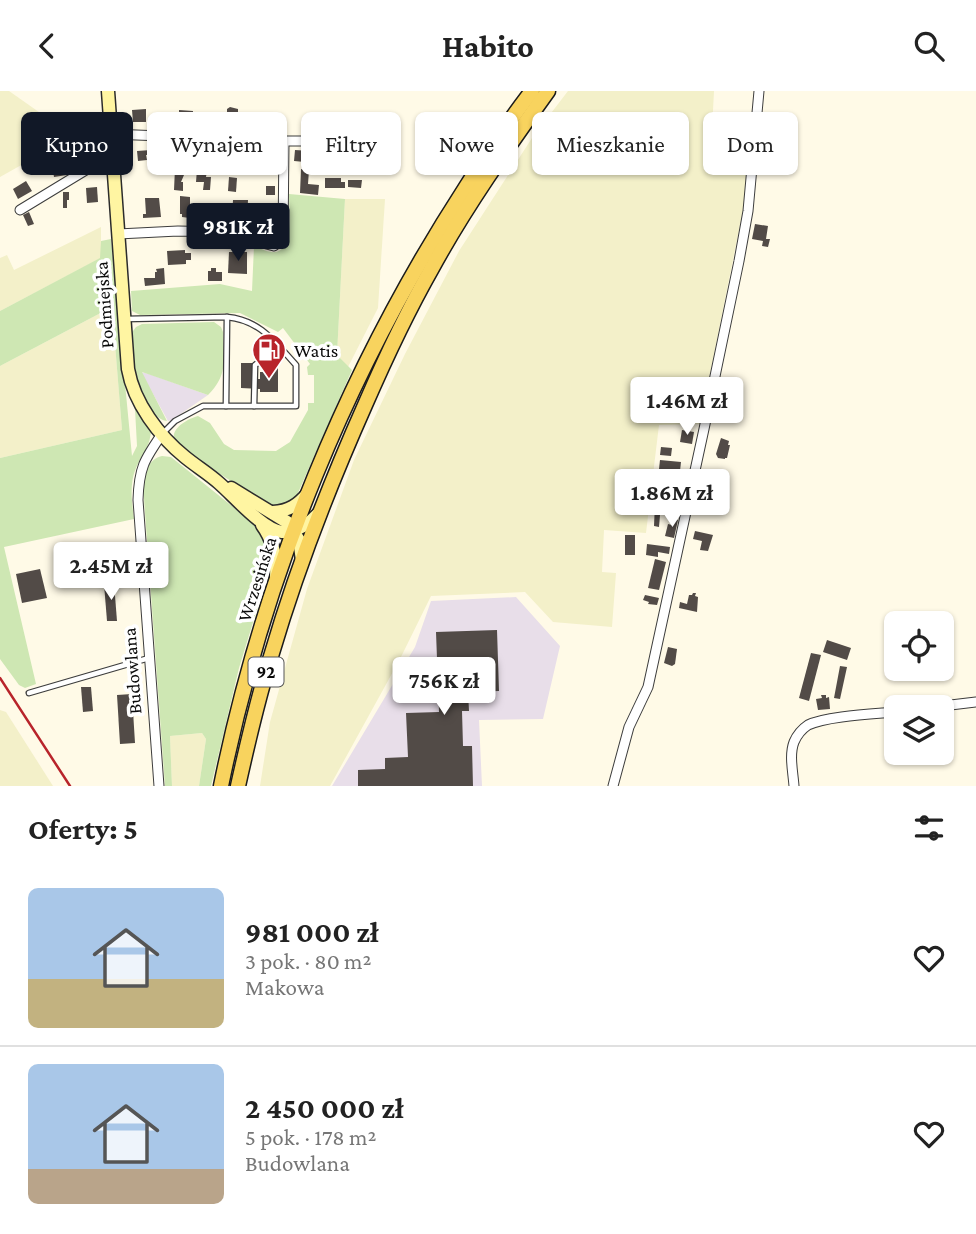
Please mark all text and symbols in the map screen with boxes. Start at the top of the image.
icon: back [28,27,66,65]
icon: search [910,27,948,65]
text: Habito [442,28,534,64]
chip: Kupno [21,112,133,175]
chip: Wynajem [147,112,287,175]
chip: Filtry [301,112,401,175]
chip: Nowe [415,112,518,175]
chip: Mieszkanie [532,112,689,175]
chip: Dom [703,112,798,175]
pin: 981K zł [173,204,303,263]
text: 981K zł [203,213,273,239]
street label: Podmiejska [90,261,119,349]
fuel station icon: Watis [250,331,288,380]
place label: Watis [294,340,338,361]
pin: 1.46M zł [615,377,759,437]
text: 1.46M zł [646,387,728,413]
pin: 1.86M zł [600,469,744,529]
text: 1.86M zł [631,479,713,505]
street label: Wrzesińska [233,534,281,624]
pin: 2.45M zł [39,543,183,602]
text: 2.45M zł [69,552,153,578]
map controls [884,611,954,765]
button: locate [884,611,954,681]
street label: Budowlana [118,627,145,715]
road number: 92 [248,657,284,687]
pin: 756K zł [379,657,509,717]
text: 756K zł [409,667,479,693]
button: layers [884,695,954,765]
icon: filters [910,809,948,847]
text: Oferty: 5 [28,812,138,845]
text: 981 000 zł [245,915,379,948]
icon: home [84,916,168,1000]
icon: heart [910,939,948,977]
text: 3 pok. · 80 m² [245,948,371,974]
text: Makowa [245,974,324,1000]
text: 2 450 000 zł [245,1091,404,1124]
icon: home [84,1092,168,1176]
icon: heart [910,1115,948,1153]
text: 5 pok. · 178 m² [245,1124,377,1150]
text: Budowlana [245,1150,350,1176]

